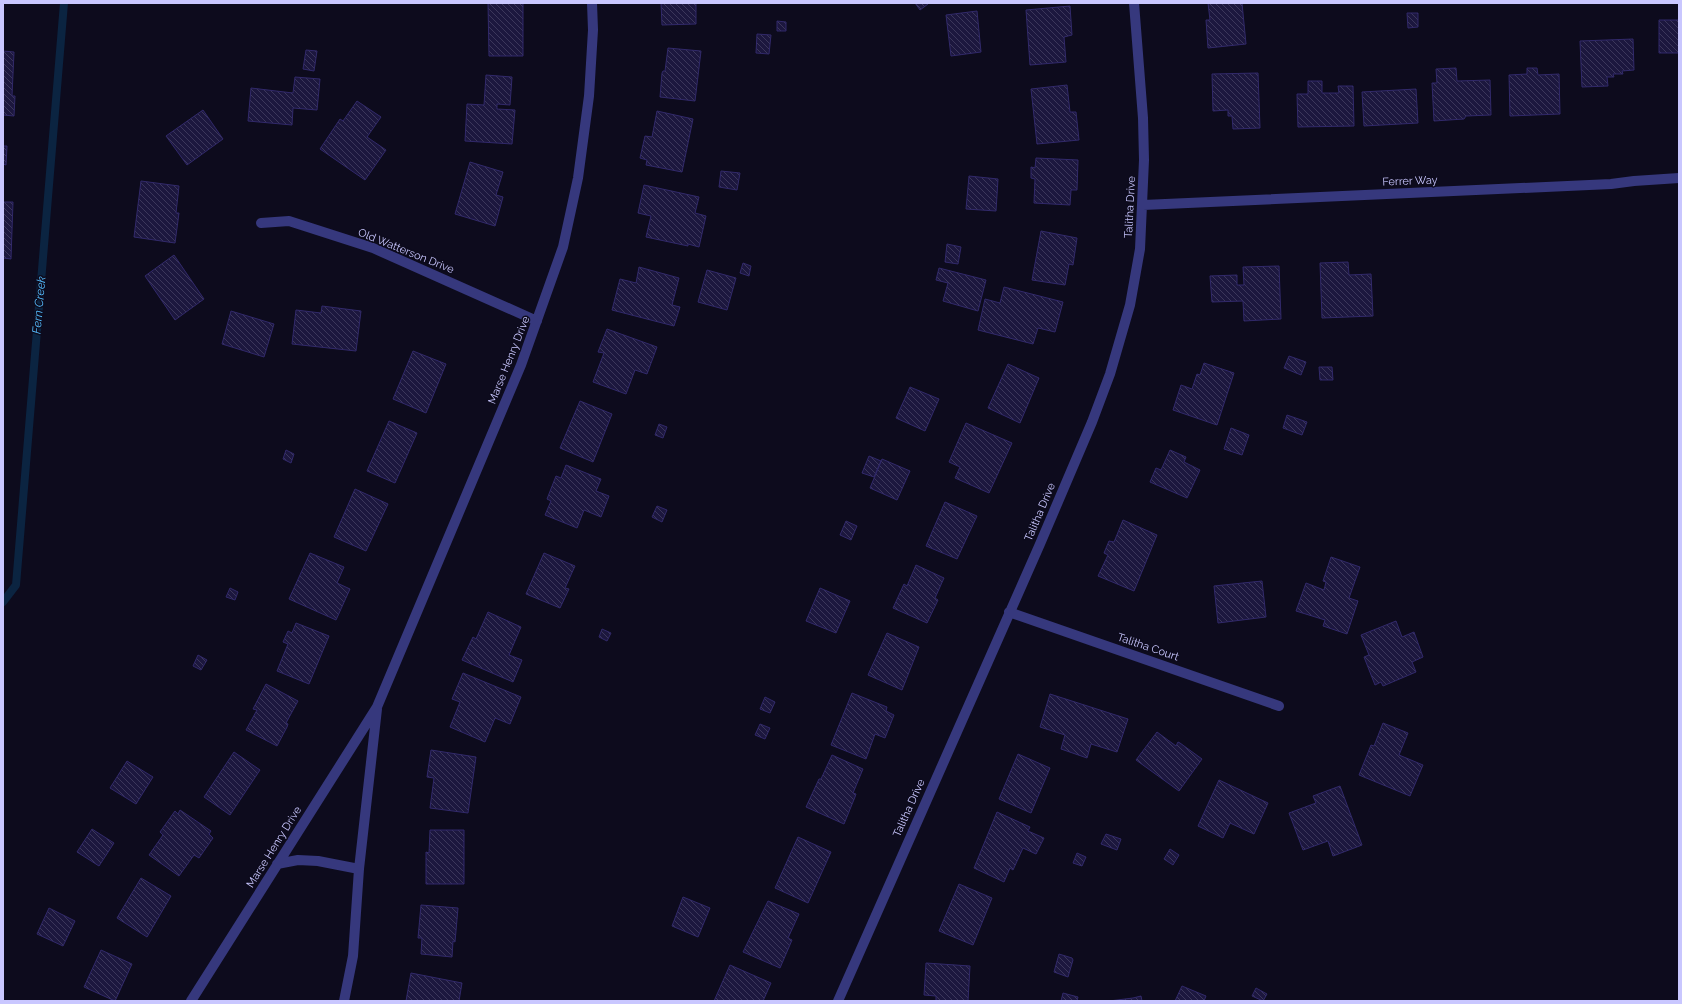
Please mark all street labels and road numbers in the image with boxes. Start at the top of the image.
street label: Ferrer Way [1382,174,1438,188]
street label: Talitha Drive [1122,175,1138,238]
street label: Old Watterson Drive [356,226,456,276]
street label: Marse Henry Drive [485,314,533,406]
street label: Talitha Drive [1022,480,1058,543]
street label: Talitha Court [1116,630,1181,664]
street label: Talitha Drive [890,777,928,839]
street label: Marse Henry Drive [244,803,305,890]

